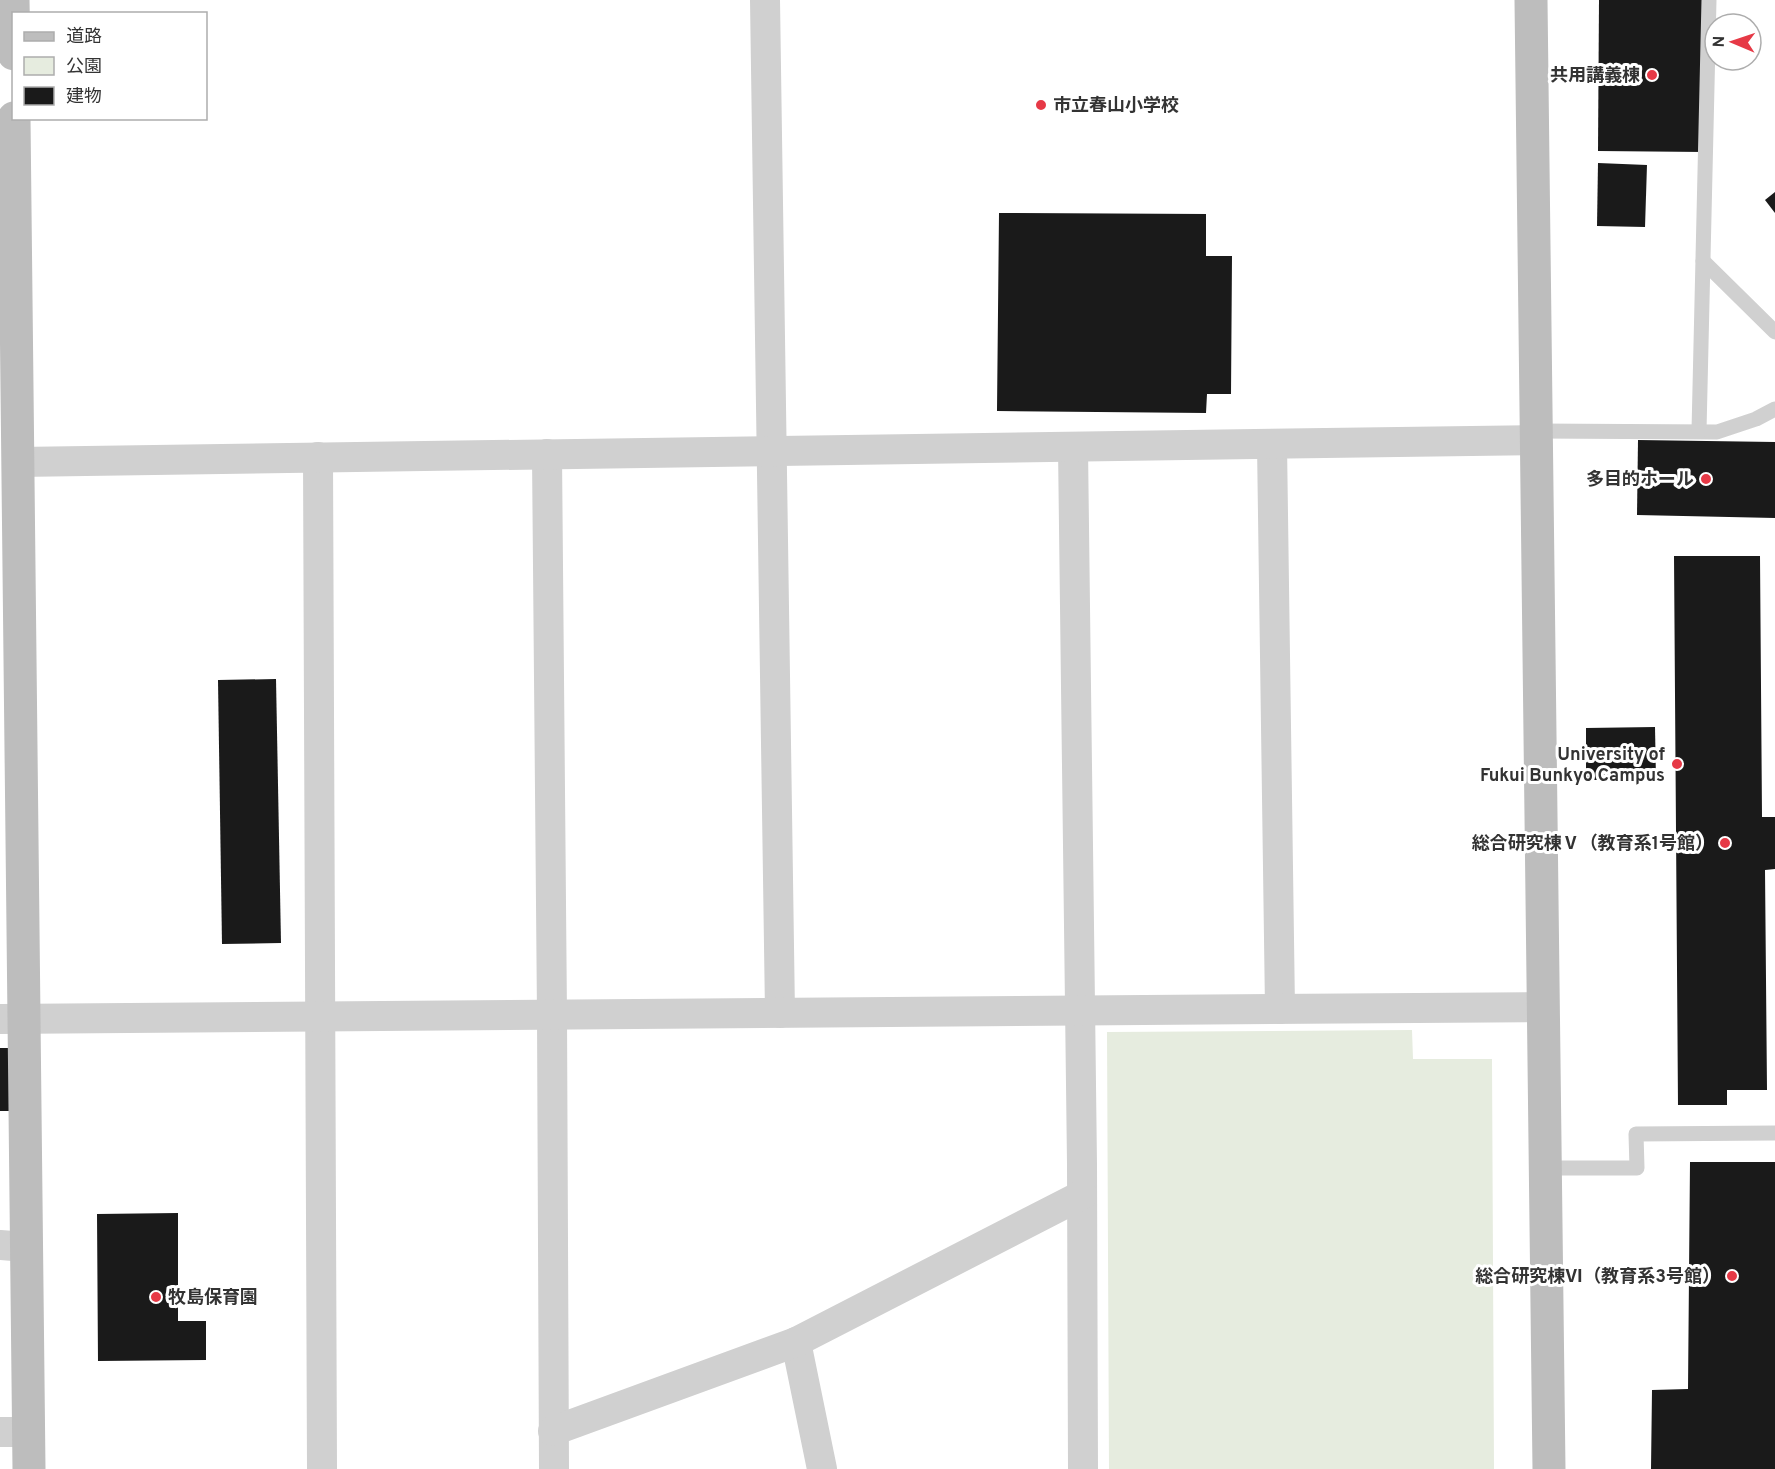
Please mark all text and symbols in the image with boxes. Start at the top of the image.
legend [12,12,207,120]
north arrow [1703,12,1763,72]
text: 道路 [66,26,102,49]
text: N [1710,35,1730,48]
text: 公園 [66,56,102,79]
place label: 共用講義棟 [1550,65,1640,88]
marker: 共用講義棟 [1645,68,1659,82]
text: 建物 [66,86,102,109]
place label: 市立春山小学校 [1053,95,1179,118]
marker: 市立春山小学校 [1034,98,1048,112]
place label: 多目的ホール [1586,469,1694,492]
marker: 多目的ホール [1699,472,1713,486]
place label: University of Fukui Bunkyo Campus [1480,744,1665,788]
marker: University of Fukui Bunkyo Campus [1670,757,1684,771]
place label: 総合研究棟Ⅴ（教育系1号館） [1472,833,1713,856]
marker: 総合研究棟Ⅴ（教育系1号館） [1718,836,1732,850]
place label: 総合研究棟Ⅵ（教育系3号館） [1475,1266,1720,1289]
marker: 総合研究棟Ⅵ（教育系3号館） [1725,1269,1739,1283]
place label: 牧島保育園 [168,1287,258,1310]
marker: 牧島保育園 [149,1290,163,1304]

